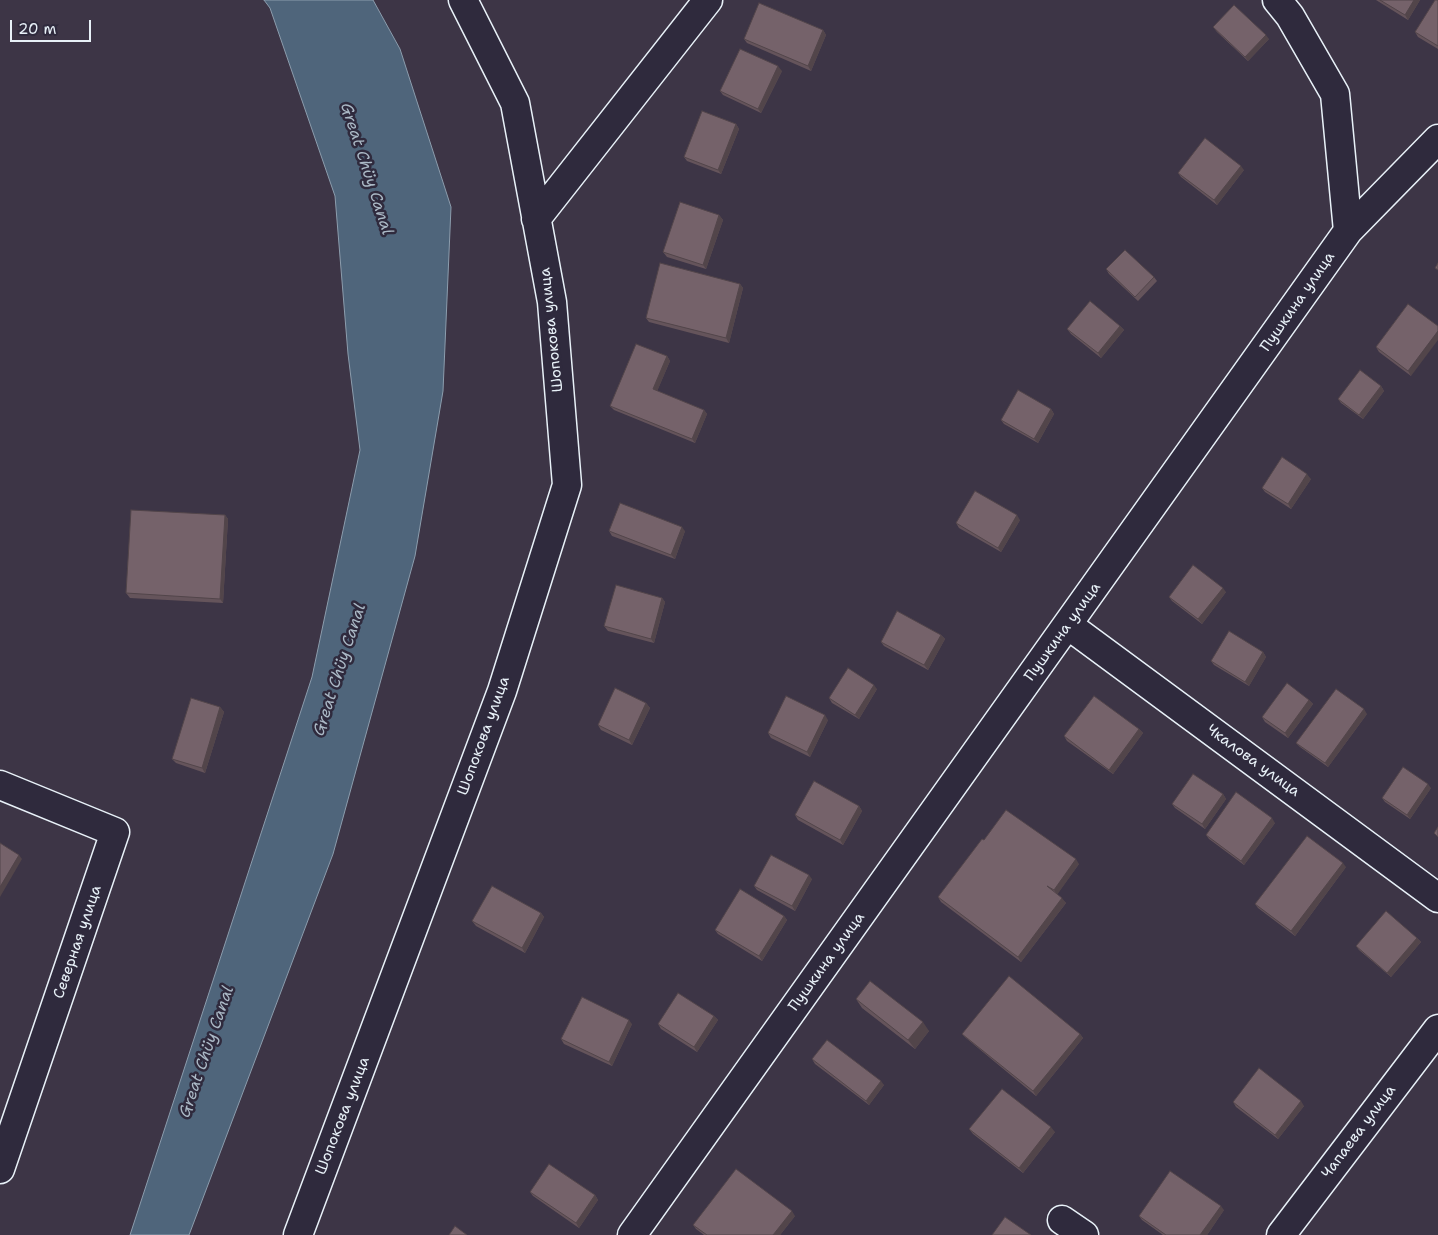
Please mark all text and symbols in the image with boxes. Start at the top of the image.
scale bar [12,10,94,42]
text: 20 m [18,19,57,39]
water label: Great Chüy Canal [336,100,396,238]
street label: Пушкина улица [1257,249,1339,355]
street label: Шопокова улица [537,267,567,393]
street label: Пушкина улица [1021,579,1105,685]
water label: Great Chüy Canal [310,601,370,739]
street label: Шопокова улица [454,674,514,798]
street label: Чкалова улица [1203,721,1303,801]
street label: Северная улица [50,883,106,1001]
street label: Пушкина улица [785,909,869,1015]
water label: Great Chüy Canal [175,984,239,1120]
street label: Шопокова улица [312,1054,374,1178]
street label: Чапаева улица [1318,1082,1400,1182]

